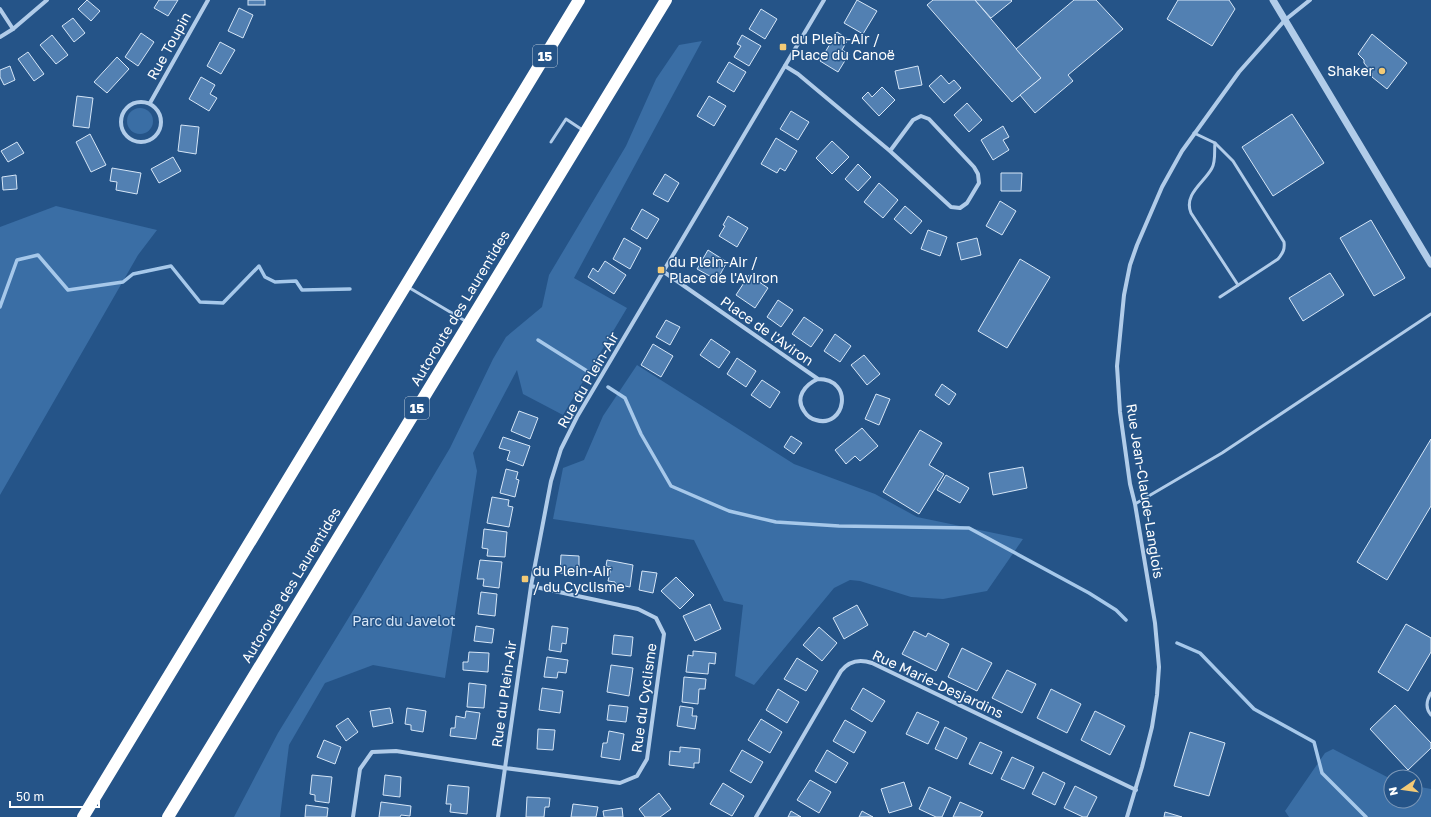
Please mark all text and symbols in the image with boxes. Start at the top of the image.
street label: Rue Toupin [143,9,194,82]
place label: du Plein-Air / Place du Canoë [791,30,895,63]
marker: du Plein-Air / Place du Canoë [778,42,788,52]
road number: 15 [533,45,557,67]
place label: Shaker [1327,62,1375,79]
marker: Shaker [1377,66,1387,76]
street label: Autoroute des Laurentides [406,227,513,389]
place label: du Plein-Air / Place de l'Aviron [669,253,778,286]
marker: du Plein-Air / Place de l'Aviron [656,265,666,275]
street label: Place de l'Aviron [718,292,817,369]
street label: Rue du Plein-Air [553,328,622,431]
road number: 15 [405,397,429,419]
street label: Rue Jean-Claude-Langlois [1123,402,1168,579]
street label: Autoroute des Laurentides [237,504,344,666]
place label: du Plein-Air / du Cyclisme [533,562,625,595]
marker: du Plein-Air / du Cyclisme [520,574,530,584]
park label: Parc du Javelot [352,612,456,629]
street label: Rue du Plein-Air [488,639,519,749]
street label: Rue du Cyclisme [627,642,660,754]
street label: Rue Marie-Desjardins [870,646,1006,721]
north arrow [1383,769,1423,809]
scale bar [10,783,99,809]
text: N [1385,786,1400,797]
text: 50 m [16,789,44,804]

